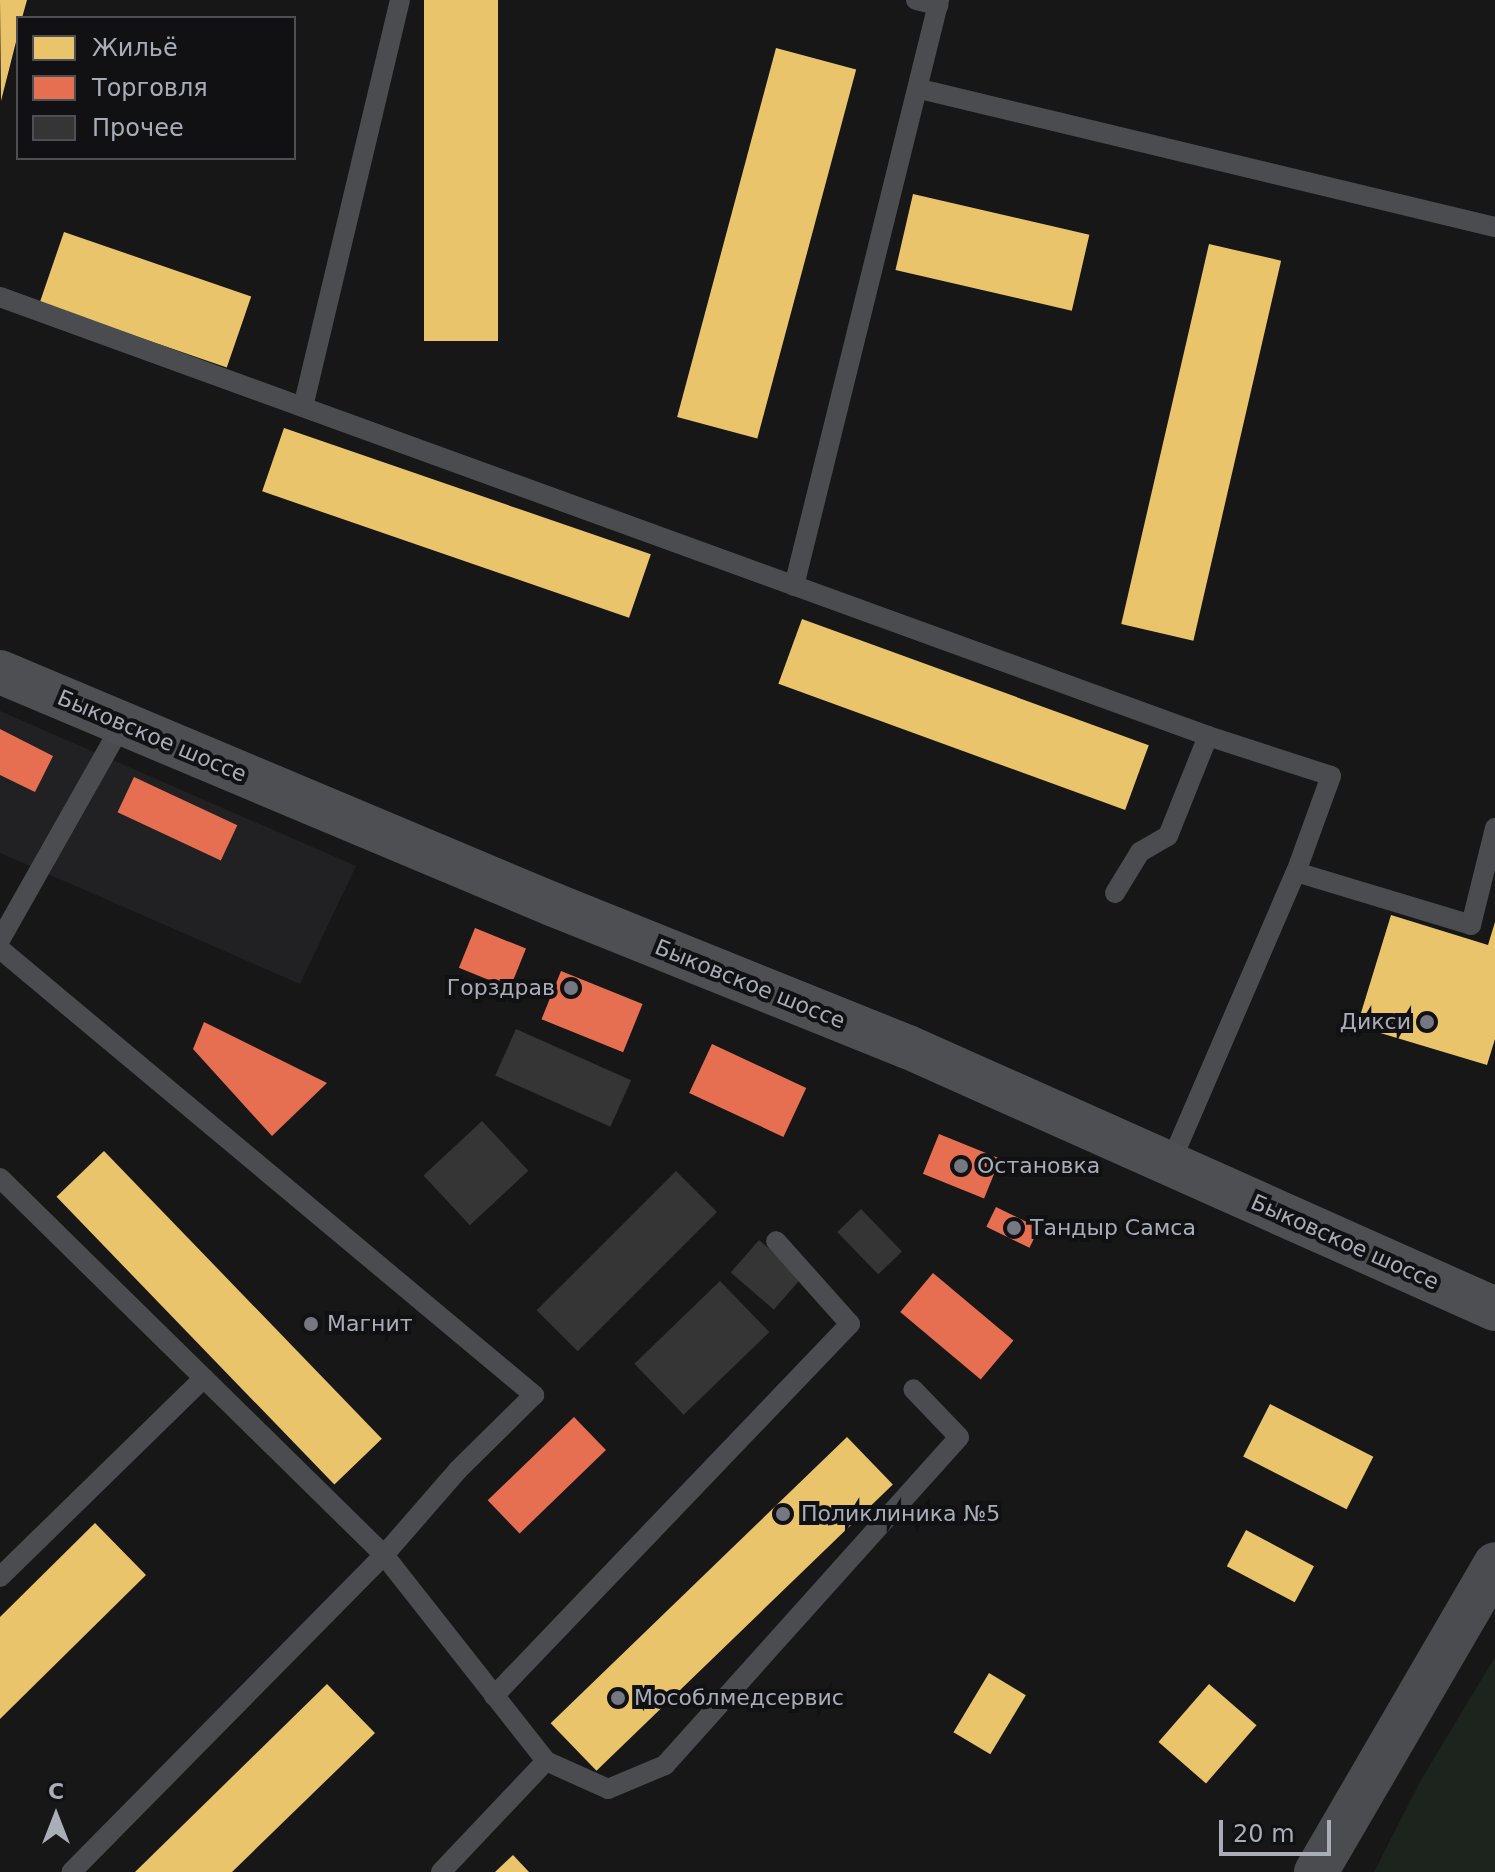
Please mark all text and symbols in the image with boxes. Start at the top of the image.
legend [16,16,296,160]
text: Жильё [92,34,178,62]
text: Торговля [92,74,208,102]
text: Прочее [92,114,184,142]
street label: Быковское шоссе [53,684,251,788]
street label: Быковское шоссе [651,934,849,1034]
place label: Горздрав [447,975,555,1001]
marker: Горздрав [562,979,580,997]
place label: Дикси [1340,1009,1411,1035]
marker: Дикси [1418,1013,1436,1031]
place label: Остановка [977,1153,1100,1179]
marker: Остановка [952,1157,970,1175]
street label: Быковское шоссе [1247,1189,1443,1295]
place label: Тандыр Самса [1030,1215,1196,1241]
marker: Тандыр Самса [1005,1219,1023,1237]
place label: Магнит [327,1311,413,1337]
marker: Магнит [302,1315,320,1333]
place label: Поликлиника №5 [801,1501,1000,1527]
marker: Поликлиника №5 [772,1503,794,1525]
place label: Мособлмедсервис [634,1685,844,1711]
marker: Мособлмедсервис [609,1689,627,1707]
north arrow [16,1776,96,1856]
text: С [48,1779,64,1804]
scale bar [1223,1804,1335,1854]
text: 20 m [1233,1820,1295,1848]

